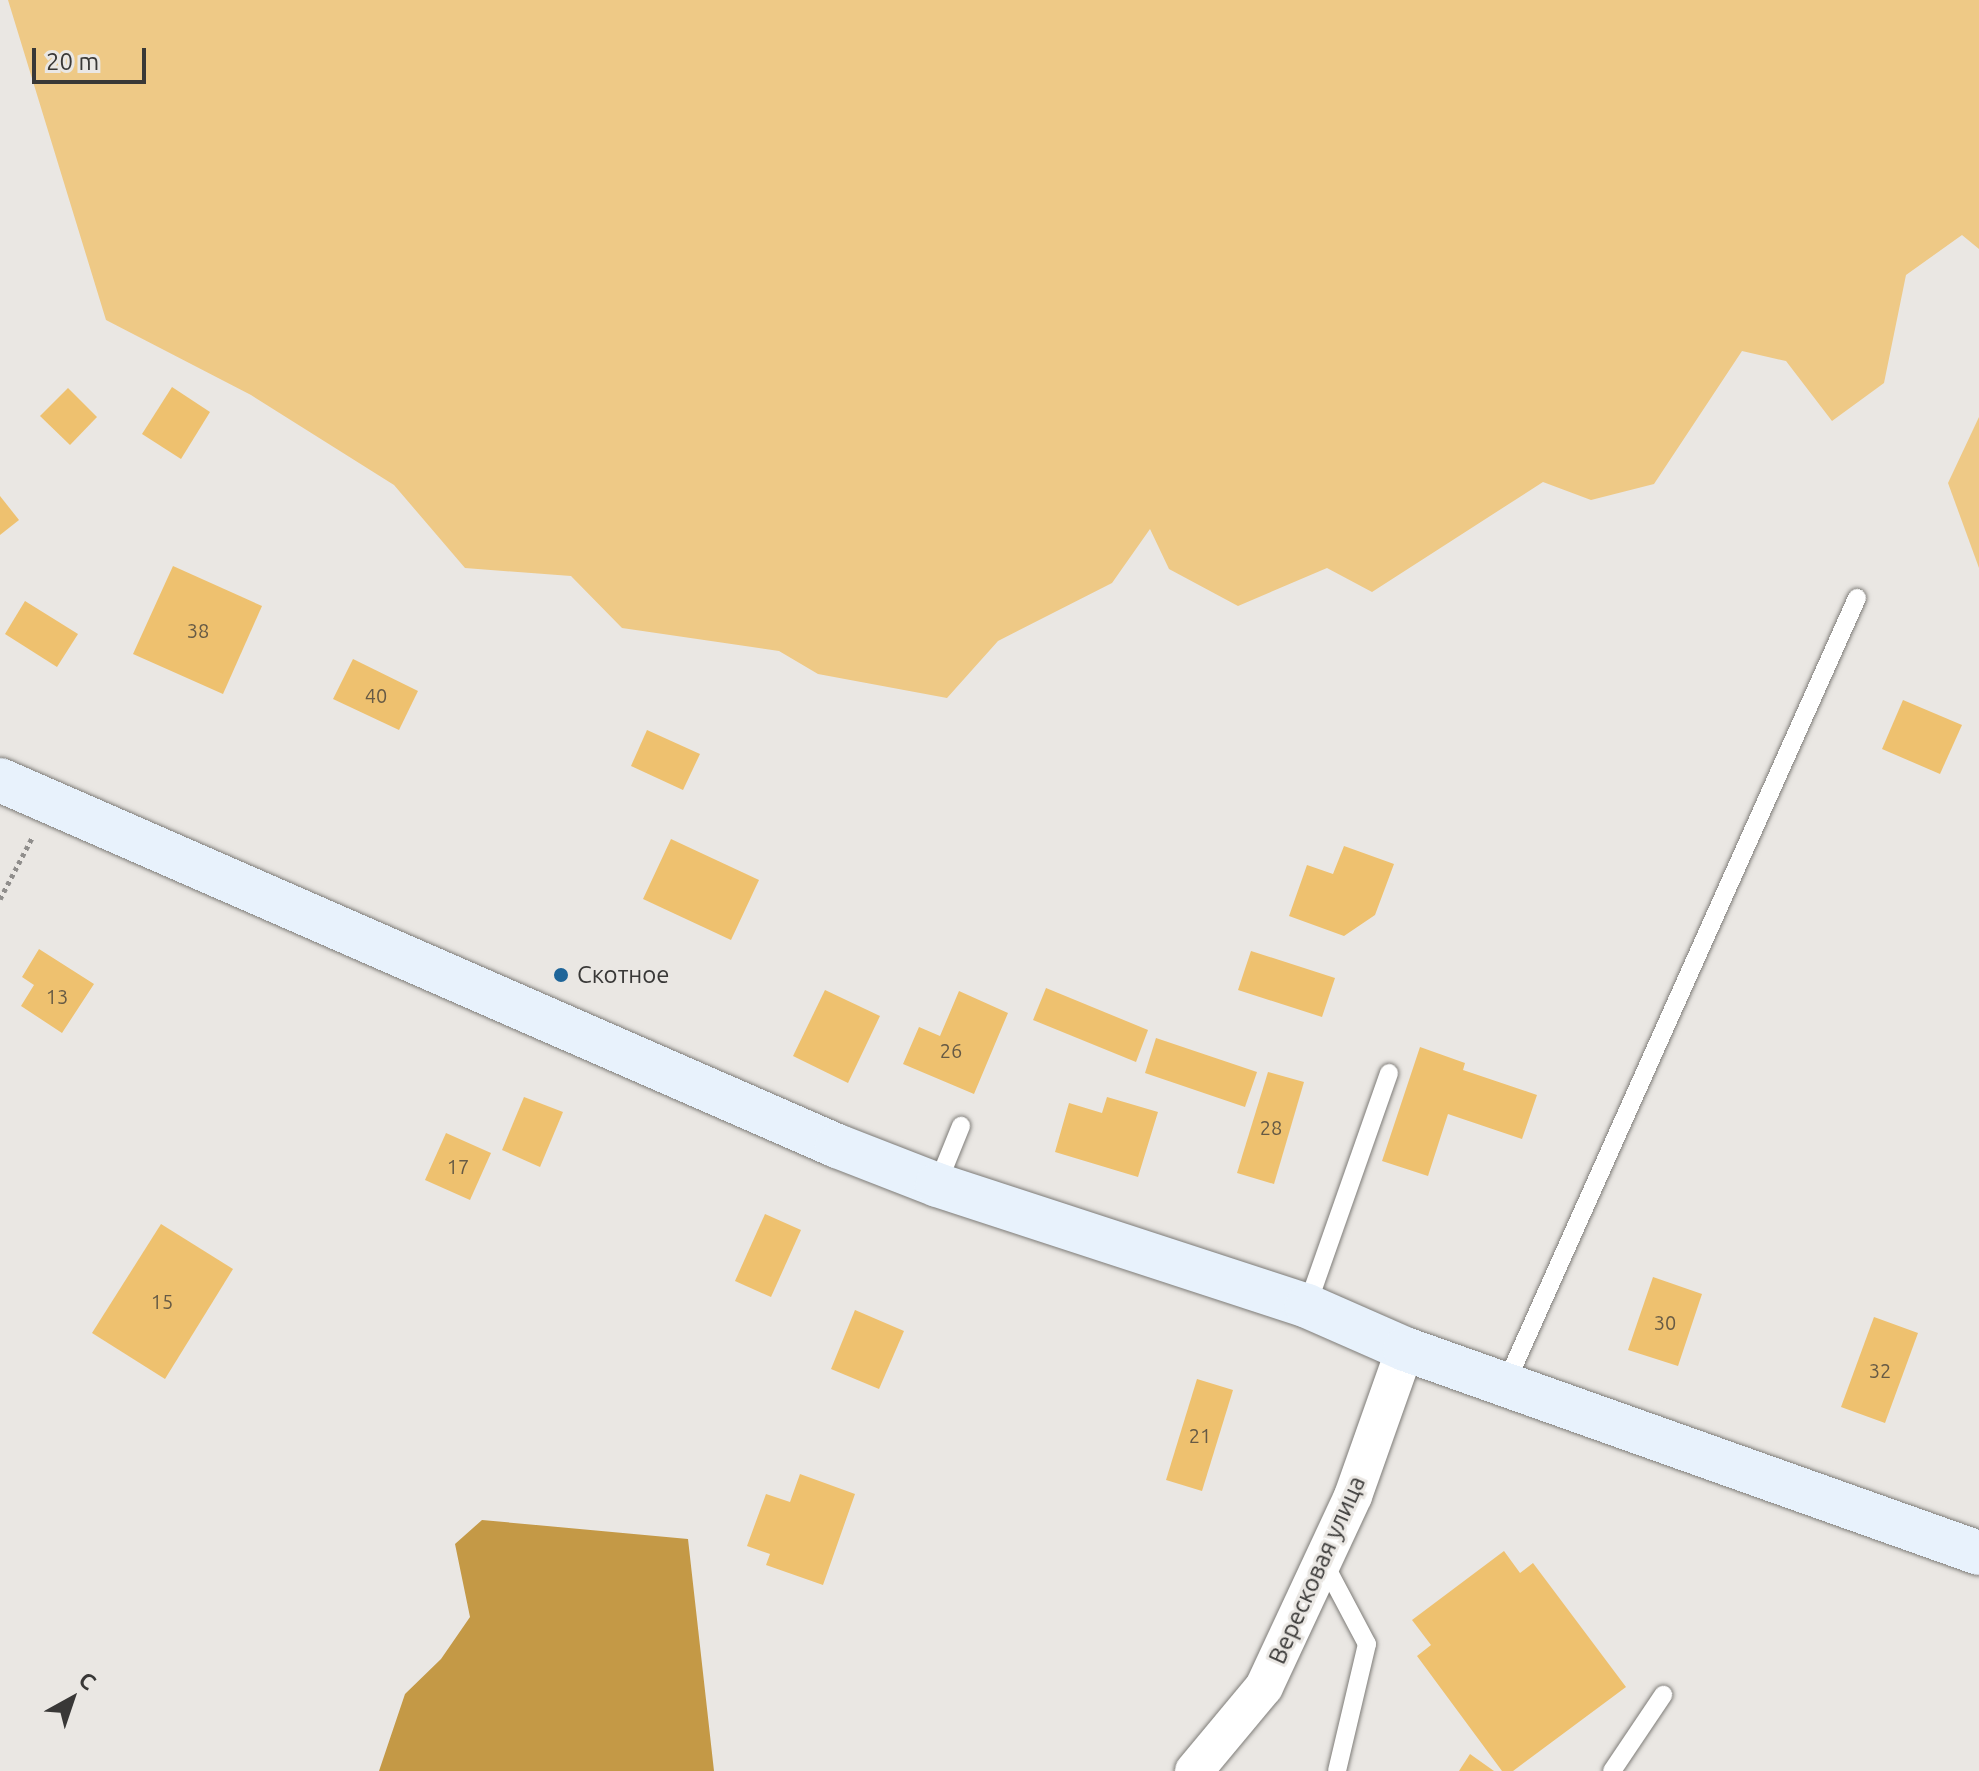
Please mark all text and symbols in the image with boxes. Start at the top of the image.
scale bar [36,32,150,82]
text: 20 m [46,48,99,75]
house number: 38 [187,618,209,642]
house number: 40 [365,683,387,707]
place label: Скотное [577,961,670,989]
marker: Скотное [552,966,570,984]
house number: 13 [46,984,68,1008]
house number: 26 [940,1038,962,1062]
house number: 28 [1260,1115,1282,1139]
house number: 17 [447,1154,469,1178]
house number: 15 [151,1289,173,1313]
house number: 30 [1654,1310,1676,1334]
house number: 32 [1869,1358,1891,1382]
house number: 21 [1189,1423,1211,1447]
street label: Вересковая улица [1263,1472,1371,1668]
north arrow [32,1659,112,1739]
text: С [74,1666,101,1694]

